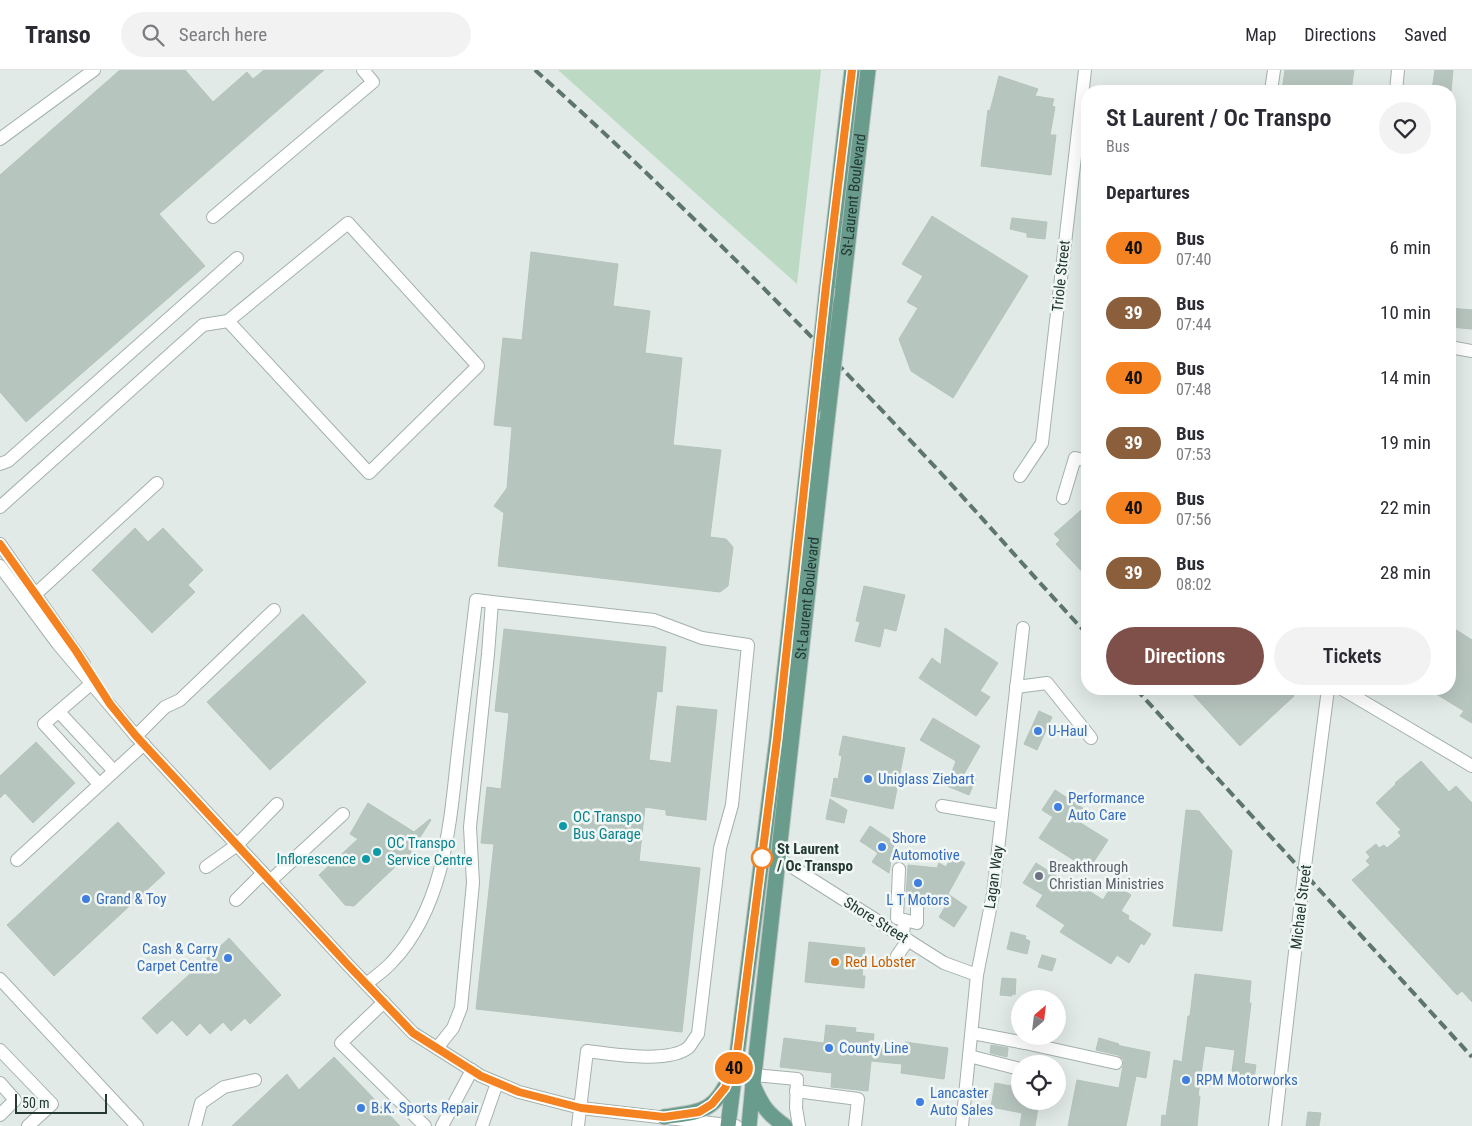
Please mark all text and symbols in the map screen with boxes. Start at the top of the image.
search box [121,12,471,57]
text: Transo [25,21,91,49]
icon: search [139,21,167,49]
text: Search here [179,23,267,46]
text: Map [1245,24,1276,45]
text: Directions [1304,24,1376,45]
text: Saved [1404,24,1447,45]
button: heart [1379,102,1431,154]
text: St Laurent / Oc Transpo [1106,104,1331,132]
street label: St-Laurent Boulevard [837,133,870,257]
text: Bus [1106,137,1130,156]
text: Departures [1106,181,1190,204]
text: Bus [1176,227,1205,250]
text: 6 min [1389,236,1431,259]
text: 40 [1124,237,1143,258]
street label: Triole Street [1048,239,1074,313]
text: 07:40 [1176,250,1211,269]
text: Bus [1176,292,1205,315]
text: 10 min [1380,301,1431,324]
text: 39 [1124,302,1143,323]
text: 07:44 [1176,315,1211,334]
text: Bus [1176,357,1205,380]
text: 14 min [1380,366,1431,389]
text: 40 [1124,367,1143,388]
text: 07:48 [1176,380,1211,399]
text: Bus [1176,422,1205,445]
text: 19 min [1380,431,1431,454]
text: 39 [1124,432,1143,453]
text: 07:53 [1176,445,1211,464]
text: Bus [1176,487,1205,510]
text: 22 min [1380,496,1431,519]
text: 40 [1124,497,1143,518]
text: 07:56 [1176,510,1211,529]
street label: St-Laurent Boulevard [791,536,823,660]
text: Bus [1176,552,1205,575]
text: 28 min [1380,561,1431,584]
text: 39 [1124,562,1143,583]
text: 08:02 [1176,575,1211,594]
button: Directions [1106,627,1264,685]
button: Tickets [1274,627,1431,685]
place label: U-Haul [1048,722,1087,740]
marker: U-Haul [1032,725,1044,737]
place label: Uniglass Ziebart [878,770,975,788]
marker: Uniglass Ziebart [862,773,874,785]
place label: Performance Auto Care [1068,789,1144,824]
marker: Performance Auto Care [1052,801,1064,813]
place label: OC Transpo Bus Garage [573,808,641,843]
marker: OC Transpo Bus Garage [557,820,569,832]
place label: Shore Automotive [892,829,960,864]
place label: OC Transpo Service Centre [387,834,472,869]
place label: St Laurent / Oc Transpo [777,840,853,875]
marker: Shore Automotive [876,841,888,853]
street label: Lagan Way [981,844,1007,910]
marker: OC Transpo Service Centre [371,846,383,858]
marker: St Laurent / Oc Transpo [751,847,773,869]
place label: Inflorescence [276,850,356,868]
marker: Inflorescence [360,853,372,865]
place label: Breakthrough Christian Ministries [1049,858,1164,893]
street label: Michael Street [1287,864,1315,950]
marker: Breakthrough Christian Ministries [1033,870,1045,882]
marker: L T Motors [912,877,924,889]
place label: Grand & Toy [96,890,167,908]
place label: L T Motors [886,891,950,909]
marker: Grand & Toy [80,893,92,905]
street label: Shore Street [840,893,912,947]
place label: Cash & Carry Carpet Centre [137,940,218,975]
marker: Cash & Carry Carpet Centre [222,952,234,964]
place label: Red Lobster [845,953,916,971]
marker: Red Lobster [829,956,841,968]
north arrow [1011,990,1066,1045]
map controls [1011,990,1066,1110]
place label: County Line [839,1039,909,1057]
marker: County Line [823,1042,835,1054]
line badge: 40 [712,1052,756,1084]
button: locate [1011,1055,1066,1110]
text: 40 [725,1057,743,1078]
place label: RPM Motorworks [1196,1071,1298,1089]
marker: RPM Motorworks [1180,1074,1192,1086]
place label: Lancaster Auto Sales [930,1084,994,1119]
scale bar [15,1091,108,1114]
text: 50 m [22,1095,50,1111]
marker: Lancaster Auto Sales [914,1096,926,1108]
place label: B.K. Sports Repair [371,1099,479,1117]
marker: B.K. Sports Repair [355,1102,367,1114]

